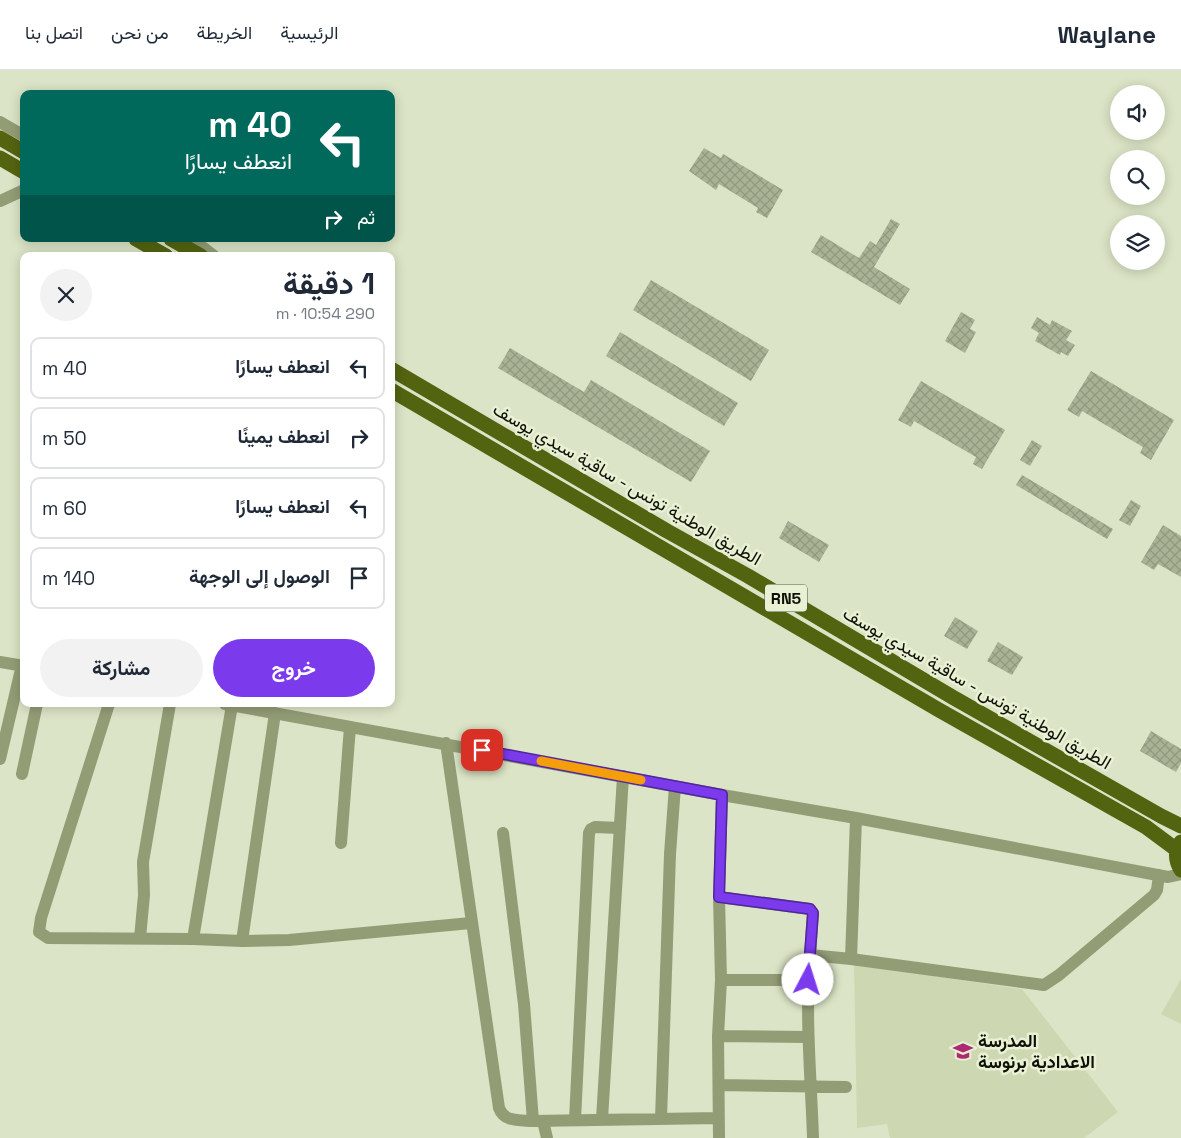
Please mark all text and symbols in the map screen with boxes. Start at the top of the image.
text: Waylane [1057,19,1156,50]
text: اتصل بنا [25,21,83,44]
text: من نحن [111,21,169,44]
text: الخريطة [197,21,252,44]
text: الرئيسية [280,21,338,44]
map controls [1110,85,1165,270]
button: sound [1110,85,1165,140]
text: 40 m [208,103,292,147]
icon: left [310,110,375,175]
text: انعطف يسارًا [185,147,292,175]
button: search [1110,150,1165,205]
icon: right [319,205,347,233]
text: ثم [357,205,375,230]
button: layers [1110,215,1165,270]
text: 1 دقيقة [283,264,375,303]
button: close [40,269,92,321]
text: 290 m · 10:54 [276,303,375,324]
text: انعطف يسارًا [235,354,330,379]
icon: left [345,354,373,382]
text: 40 m [42,356,87,381]
street label: الطريق الوطنية تونس - ساقية سيدي يوسف [487,397,766,574]
text: انعطف يمينًا [238,424,330,449]
icon: right [345,424,373,452]
text: 50 m [42,426,87,451]
text: انعطف يسارًا [235,494,330,519]
icon: left [345,494,373,522]
text: 60 m [42,496,87,521]
text: الوصول إلى الوجهة [189,564,330,589]
icon: arrive [345,564,373,592]
text: 140 m [42,566,95,591]
road number: RN5 [765,584,807,612]
street label: الطريق الوطنية تونس - ساقية سيدي يوسف [837,601,1116,778]
button: مشاركة [40,639,203,697]
button: خروج [213,639,375,697]
pin [461,729,503,771]
icon: arrive [468,736,496,764]
position arrow [781,953,833,1005]
place label: المدرسة الاعدادية برنوسة [978,1029,1095,1073]
school or university icon: المدرسة الاعدادية برنوسة [952,1040,974,1062]

